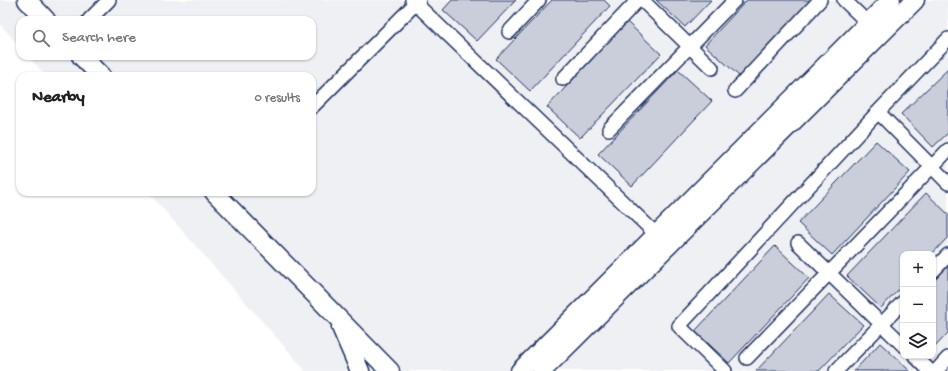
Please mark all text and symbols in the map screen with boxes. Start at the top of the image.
search box [16,16,316,60]
icon: search [30,27,52,49]
text: Search here [62,29,136,47]
text: Nearby [32,88,85,108]
text: 0 results [254,91,300,106]
map controls [900,251,936,359]
button: + [900,251,936,287]
button: − [900,287,936,323]
button: layers [900,323,936,359]

